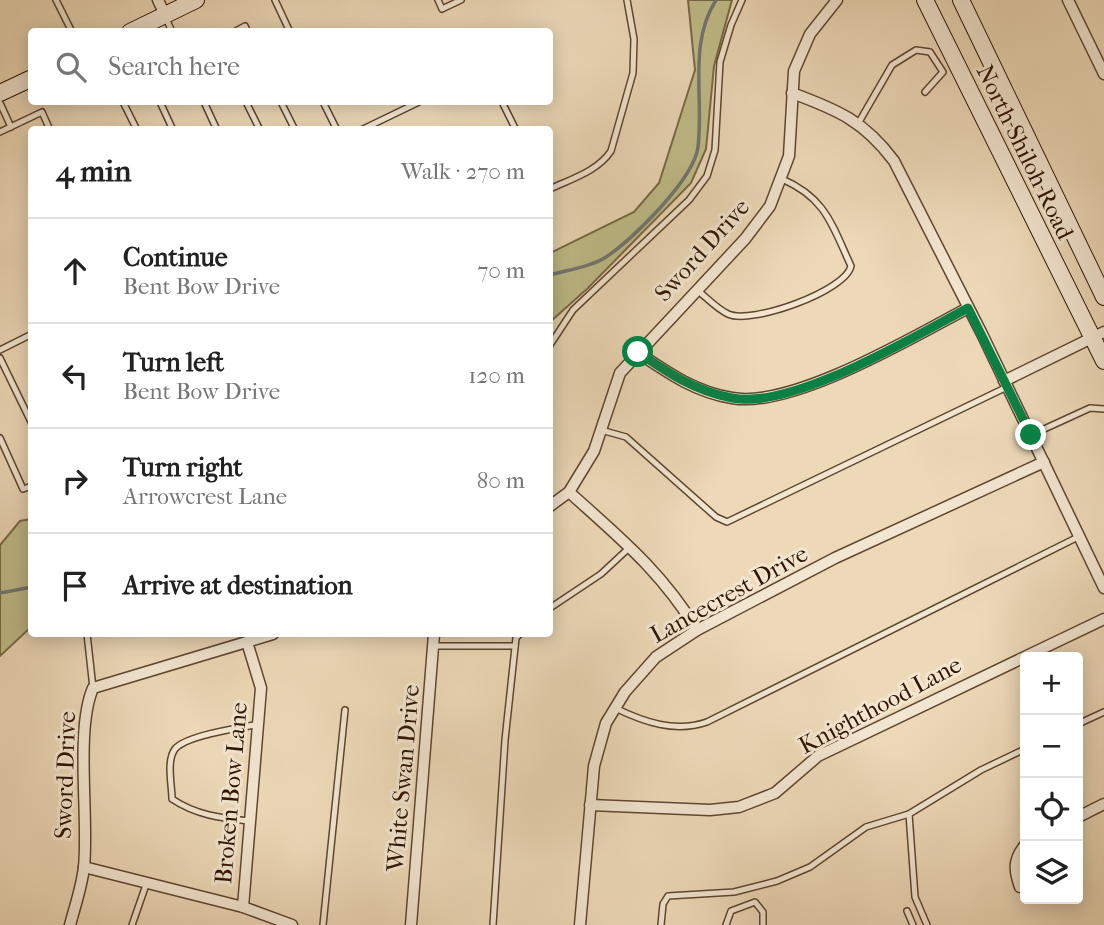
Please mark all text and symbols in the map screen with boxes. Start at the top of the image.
search box [28,28,553,105]
icon: search [52,48,90,86]
text: Search here [108,51,240,82]
street label: North Shiloh Road [971,60,1080,245]
text: 4 min [56,154,131,189]
text: Walk · 270 m [401,158,525,185]
street label: Sword Drive [649,193,755,307]
text: Continue [123,242,228,273]
icon: ahead [56,252,94,290]
text: 70 m [477,257,525,284]
text: Bent Bow Drive [123,273,280,300]
route start [622,336,653,367]
text: Turn left [123,347,224,378]
icon: left [56,357,94,395]
text: 120 m [468,362,525,389]
text: Bent Bow Drive [123,378,280,405]
route end [1015,419,1046,450]
text: Turn right [123,452,243,483]
icon: right [56,462,94,500]
text: 80 m [477,467,525,494]
text: Arrowcrest Lane [123,483,287,510]
street label: Lancecrest Drive [645,539,813,649]
icon: arrive [56,567,94,605]
text: Arrive at destination [123,570,353,601]
street label: Knighthood Lane [794,650,966,760]
map controls [1020,652,1083,904]
button: + [1020,652,1083,715]
street label: White Swan Drive [381,683,425,874]
street label: Broken Bow Lane [209,701,253,885]
street label: Sword Drive [49,710,81,839]
button: − [1020,715,1083,778]
button: locate [1020,778,1083,841]
button: layers [1020,841,1083,904]

